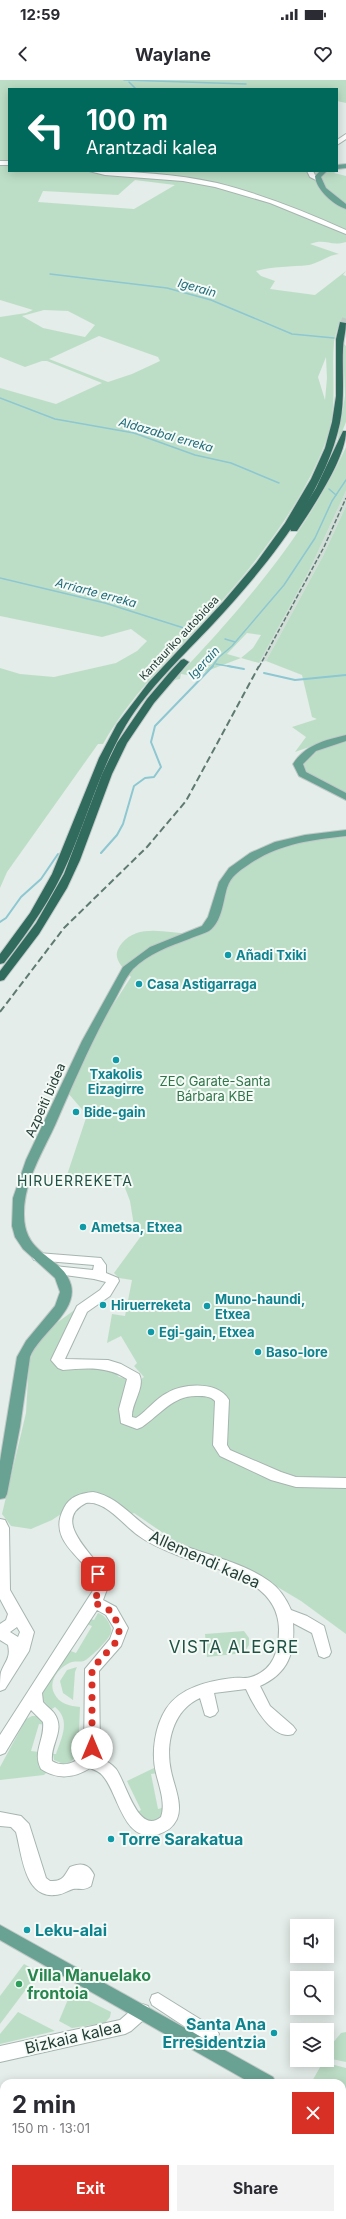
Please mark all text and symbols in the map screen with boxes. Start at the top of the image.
text: 12:59 [20,5,60,24]
icon: back [12,43,34,65]
icon: heart [312,43,334,65]
text: Waylane [135,44,211,65]
text: 100 m [86,103,168,137]
icon: left [20,104,72,156]
text: Arantzadi kalea [86,137,217,158]
water label: Igerain [176,275,218,300]
water label: Aldazabal erreka [116,414,215,455]
water label: Arriarte erreka [53,574,138,611]
street label: Kantauriko autobidea [136,593,222,683]
water label: Igerain [185,643,222,682]
place label: Añadi Txiki [236,947,307,963]
marker: Añadi Txiki [223,950,233,960]
place label: Casa Astigarraga [147,976,257,992]
marker: Casa Astigarraga [134,979,144,989]
marker: Txakolis Eizagirre [111,1055,121,1065]
street label: Azpeiti bidea [21,1060,69,1140]
place label: Txakolis Eizagirre [88,1066,144,1097]
park label: ZEC Garate-Santa Bárbara KBE [160,1073,270,1104]
place label: Bide-gain [84,1104,146,1120]
marker: Bide-gain [71,1107,81,1117]
district label: HIRUERREKETA [17,1172,133,1189]
place label: Ametsa, Etxea [91,1219,182,1235]
marker: Ametsa, Etxea [78,1222,88,1232]
place label: Muno-haundi, Etxea [215,1291,305,1322]
place label: Hiruerreketa [111,1297,191,1313]
marker: Hiruerreketa [98,1300,108,1310]
marker: Muno-haundi, Etxea [202,1301,212,1311]
place label: Egi-gain, Etxea [159,1324,254,1340]
marker: Egi-gain, Etxea [146,1327,156,1337]
place label: Baso-lore [266,1344,328,1360]
marker: Baso-lore [253,1347,263,1357]
street label: Allemendi kalea [146,1526,264,1592]
pin [81,1557,115,1591]
icon: arrive [87,1563,109,1585]
district label: VISTA ALEGRE [169,1637,299,1657]
position arrow [71,1727,113,1769]
place label: Torre Sarakatua [119,1829,243,1849]
marker: Torre Sarakatua [106,1834,116,1844]
map controls [290,1919,334,2067]
button: sound [290,1919,334,1963]
place label: Leku-alai [35,1920,107,1940]
marker: Leku-alai [22,1925,32,1935]
place label: Villa Manuelako frontoia [27,1965,151,2003]
button: search [290,1971,334,2015]
marker: Villa Manuelako frontoia [14,1979,24,1989]
place label: Santa Ana Erresidentzia [162,2014,266,2052]
street label: Bizkaia kalea [23,2016,123,2058]
button: layers [290,2023,334,2067]
marker: Santa Ana Erresidentzia [269,2028,279,2038]
text: 2 min [12,2090,76,2119]
button: close [292,2092,334,2134]
text: 150 m · 13:01 [12,2120,90,2136]
button: Exit [12,2165,169,2211]
button: Share [177,2165,334,2211]

